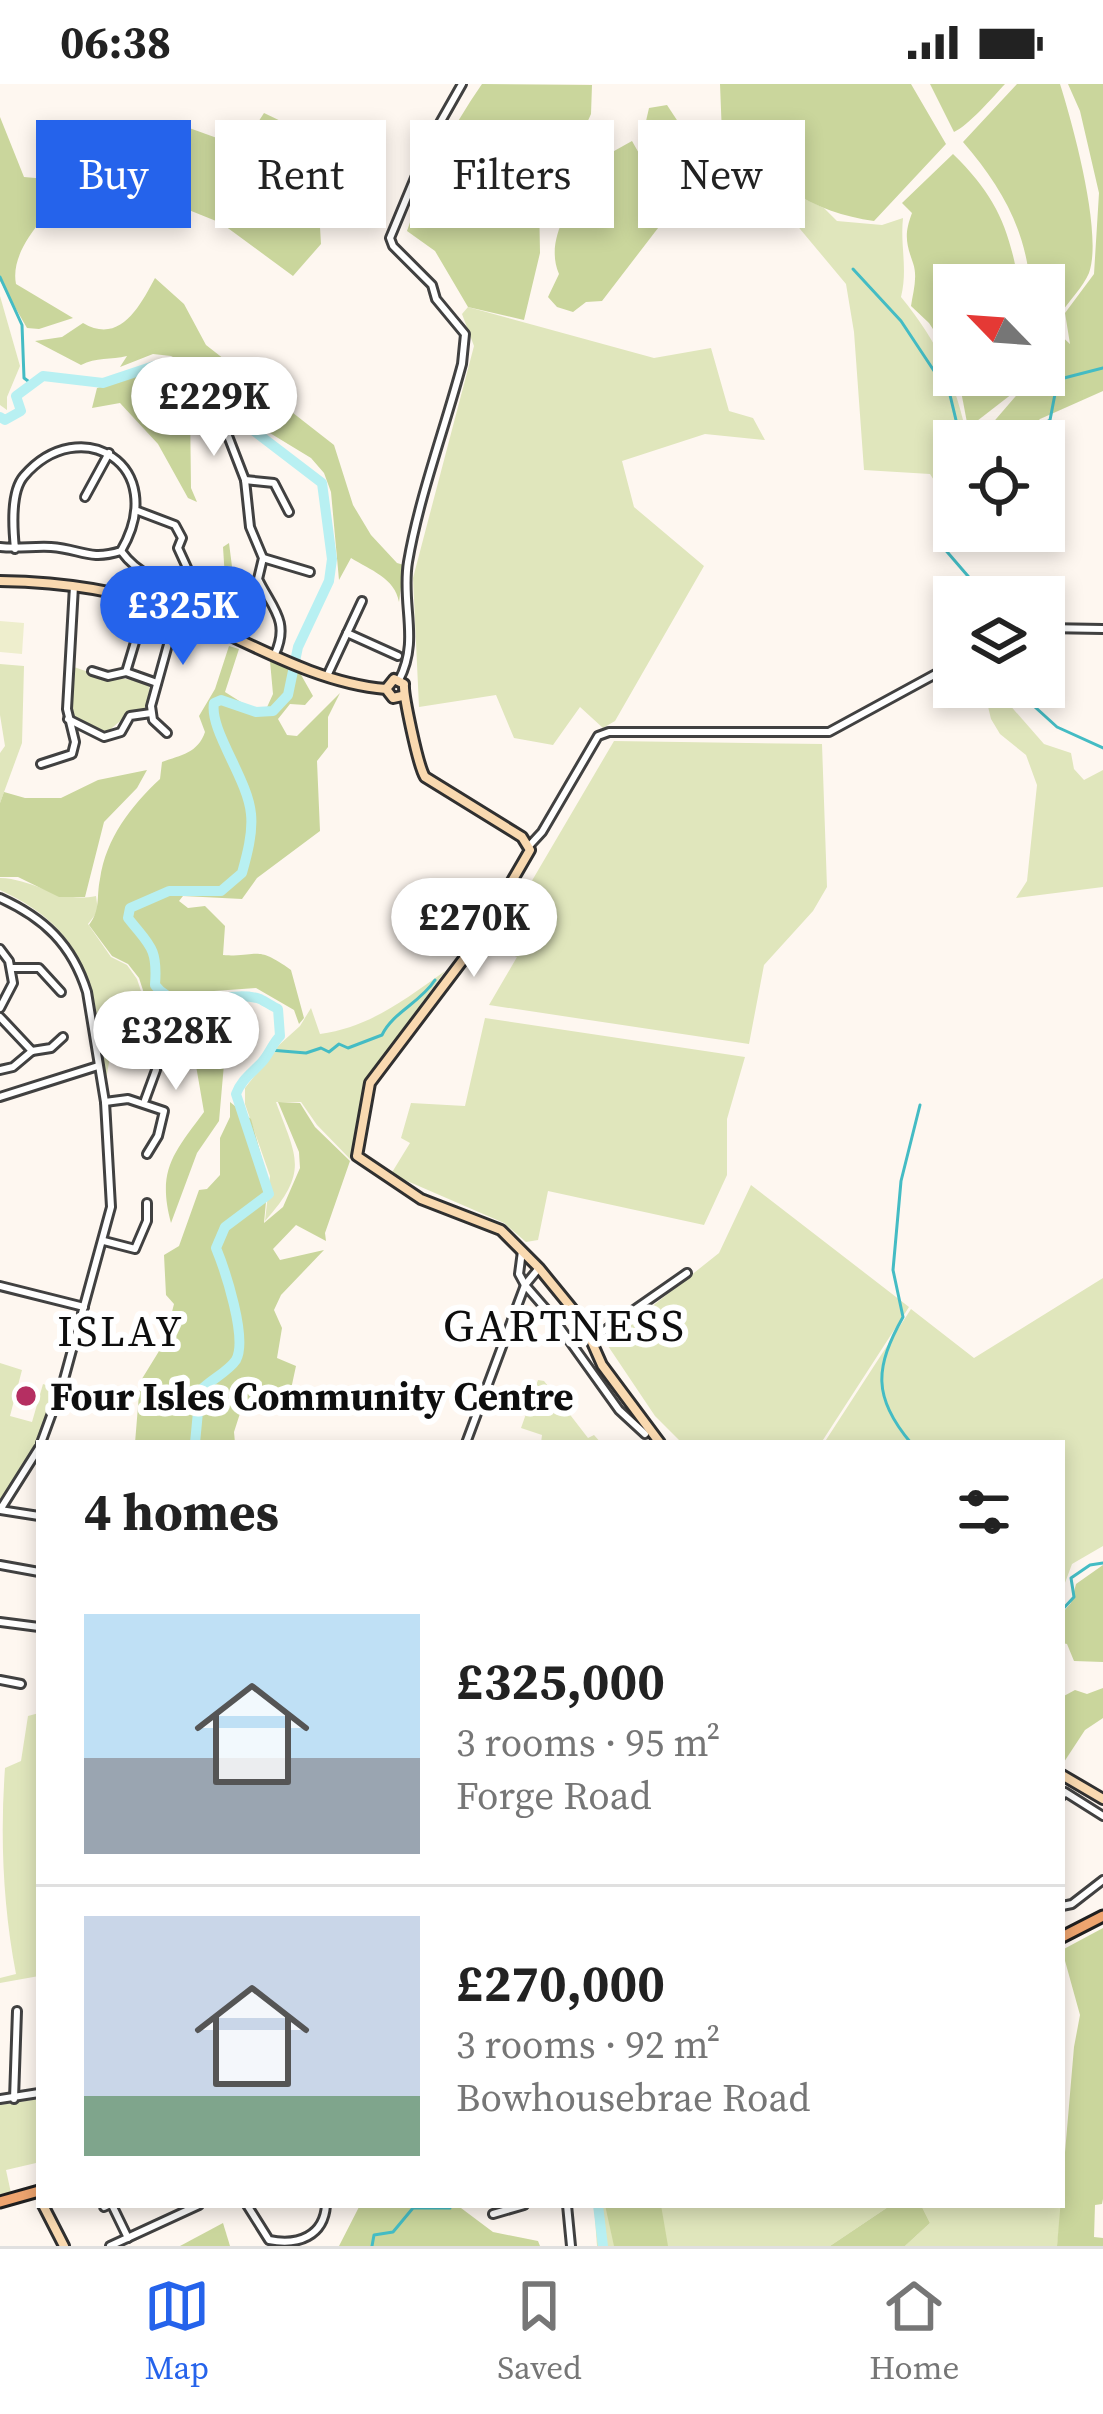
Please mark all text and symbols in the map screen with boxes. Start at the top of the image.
text: 06:38 [60,11,171,73]
chip: Buy [36,120,191,228]
chip: Rent [215,120,386,228]
chip: Filters [410,120,614,228]
chip: New [638,120,805,228]
north arrow [933,264,1065,396]
map controls [933,264,1065,708]
pin: £229K [130,357,298,459]
text: £229K [158,369,270,422]
button: locate [933,420,1065,552]
pin: £325K [99,566,267,668]
button: layers [933,576,1065,708]
text: £325K [127,578,239,631]
pin: £270K [390,878,558,980]
text: £270K [418,890,530,943]
pin: £328K [92,991,260,1093]
text: £328K [120,1003,232,1056]
district label: GARTNESS [443,1294,687,1356]
district label: ISLAY [57,1302,185,1360]
place label: Four Isles Community Centre [50,1370,574,1423]
marker: Four Isles Community Centre [13,1383,39,1409]
text: 4 homes [84,1477,279,1547]
icon: filters [951,1479,1017,1545]
text: £325,000 [456,1646,665,1716]
icon: home [180,1662,324,1806]
text: 3 rooms · 95 m² [456,1716,720,1769]
text: Forge Road [456,1769,652,1822]
text: £270,000 [456,1948,665,2018]
icon: home [180,1964,324,2108]
text: 3 rooms · 92 m² [456,2018,720,2071]
text: Bowhousebrae Road [456,2071,810,2124]
tab: Map [144,2273,210,2390]
tab: Saved [497,2273,582,2390]
tab: Home [869,2273,959,2390]

